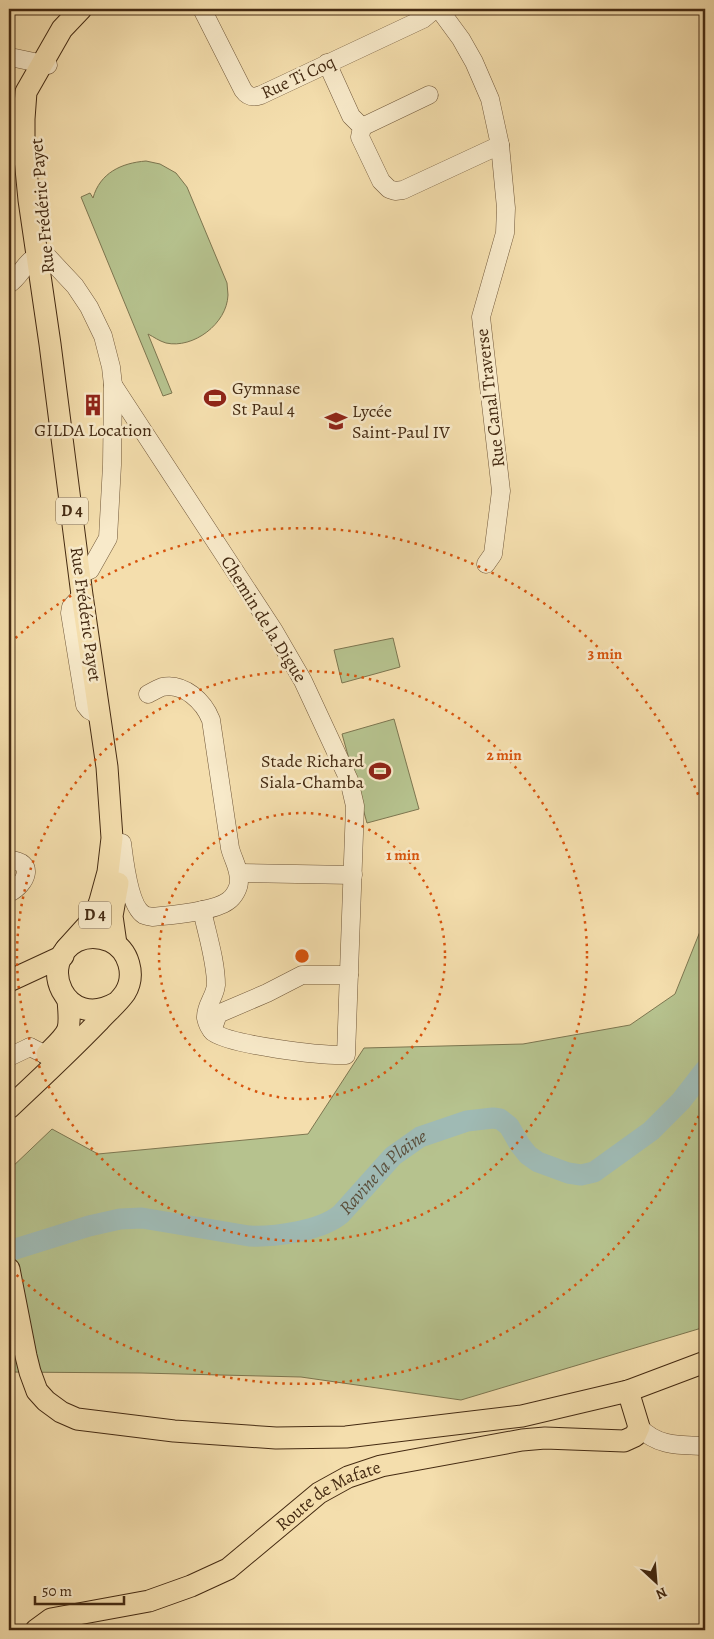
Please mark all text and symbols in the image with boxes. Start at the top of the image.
street label: Rue Ti Coq [257,49,339,105]
street label: Rue Frédéric Payet [24,137,60,275]
street label: Rue Canal Traverse [470,327,510,469]
place label: Gymnase St Paul 4 [232,376,300,421]
sports icon: Gymnase St Paul 4 [202,385,228,411]
building icon: GILDA Location [80,392,106,418]
place label: Lycée Saint-Paul IV [352,399,450,444]
school or university icon: Lycée Saint-Paul IV [323,408,349,434]
place label: GILDA Location [34,418,152,442]
road number: D 4 [56,498,88,524]
street label: Rue Frédéric Payet [65,545,107,683]
street label: Chemin de la Digue [216,551,312,687]
text: 3 min [588,644,623,664]
text: 2 min [486,745,522,765]
place label: Stade Richard Siala-Chamba [260,749,365,794]
sports icon: Stade Richard Siala-Chamba [367,758,393,784]
text: 1 min [386,845,420,865]
road number: D 4 [79,902,111,928]
centre of rings [293,947,311,965]
water label: Ravine la Plaine [333,1123,430,1220]
street label: Route de Mafate [271,1455,384,1536]
north arrow [632,1556,682,1606]
scale bar [35,1574,124,1606]
text: 50 m [42,1581,72,1601]
text: N [653,1582,670,1604]

